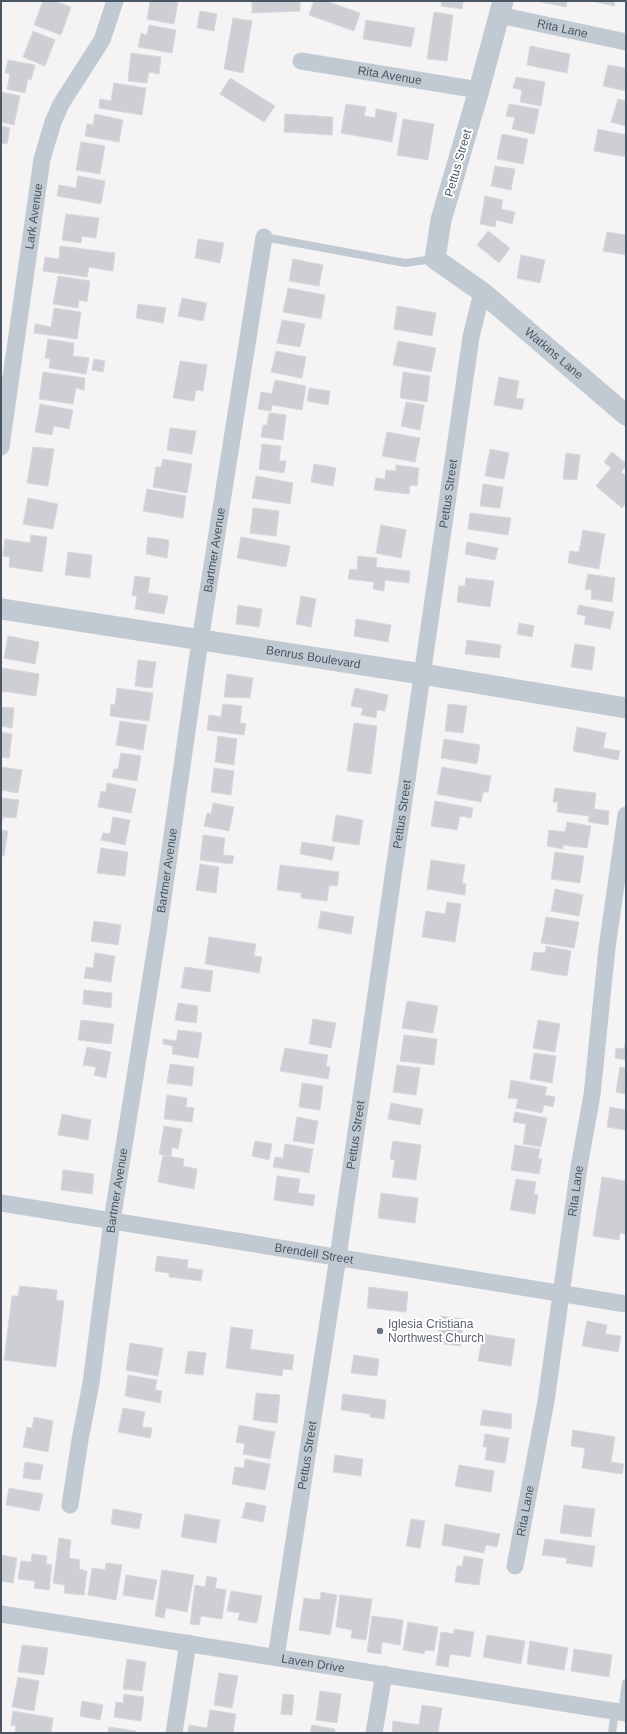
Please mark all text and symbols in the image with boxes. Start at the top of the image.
street label: Rita Lane [536,16,590,41]
street label: Rita Avenue [357,63,423,88]
street label: Pettus Street [442,127,474,198]
street label: Lark Avenue [22,182,46,250]
street label: Watkins Lane [522,325,586,382]
street label: Pettus Street [436,458,460,529]
street label: Bartmer Avenue [201,506,228,594]
street label: Benrus Boulevard [265,643,362,671]
street label: Pettus Street [390,778,414,850]
street label: Bartmer Avenue [154,827,180,914]
street label: Pettus Street [344,1099,368,1170]
street label: Bartmer Avenue [103,1147,131,1234]
street label: Rita Lane [565,1164,586,1217]
street label: Brendell Street [274,1240,355,1267]
place label: Iglesia Cristiana Northwest Church [388,1317,484,1345]
marker: Iglesia Cristiana Northwest Church [375,1326,385,1336]
street label: Pettus Street [295,1419,320,1491]
street label: Rita Lane [514,1484,537,1538]
street label: Laven Drive [280,1652,346,1675]

